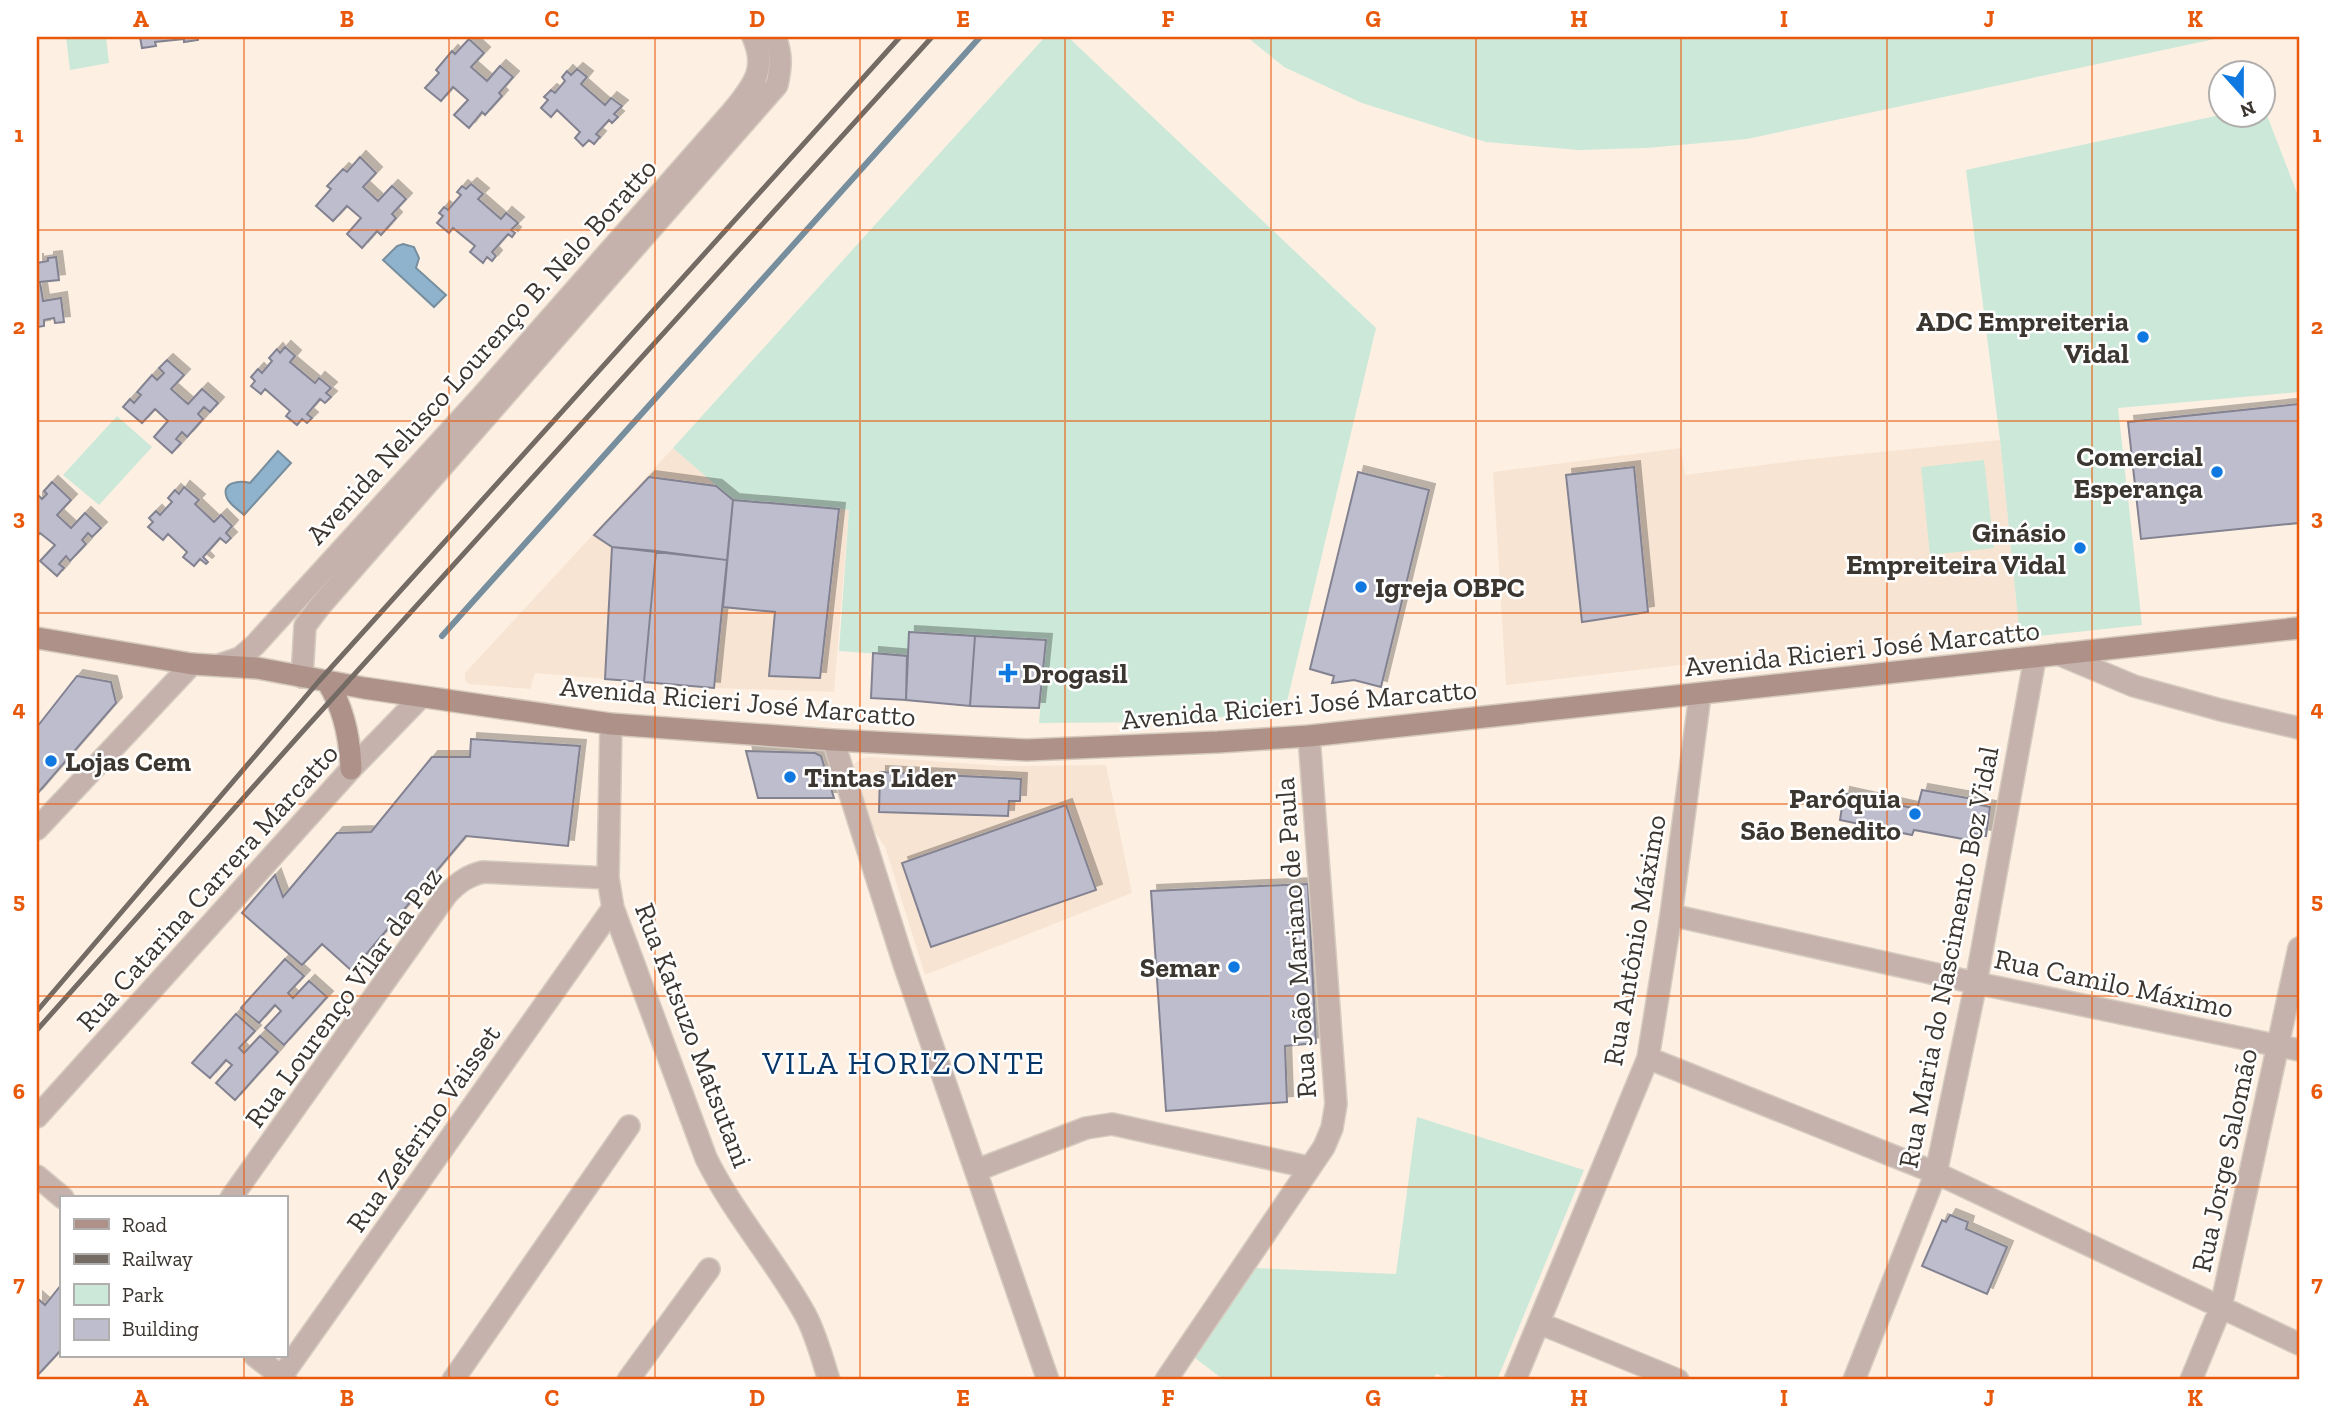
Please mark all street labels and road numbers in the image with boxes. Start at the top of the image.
street label: Avenida Nelusco Lourenço B. Nelo Boratto [299,152,663,551]
street label: Avenida Ricieri José Marcatto [1683,613,2041,684]
street label: Avenida Ricieri José Marcatto [559,670,917,733]
street label: Avenida Ricieri José Marcatto [1120,673,1478,736]
street label: Rua Catarina Carrera Marcatto [70,737,345,1038]
street label: Rua Maria do Nascimento Boz Vidal [1891,743,2006,1171]
street label: Rua João Mariano de Paula [1268,776,1323,1100]
street label: Rua Antônio Máximo [1596,812,1673,1068]
street label: Rua Lourenço Vilar da Paz [238,861,449,1134]
street label: Rua Katsuzo Matsutani [628,898,759,1172]
street label: Rua Camilo Máximo [1991,942,2236,1025]
street label: Rua Zeferino Vaisset [340,1018,508,1238]
street label: Rua Jorge Salomão [2185,1045,2264,1275]

